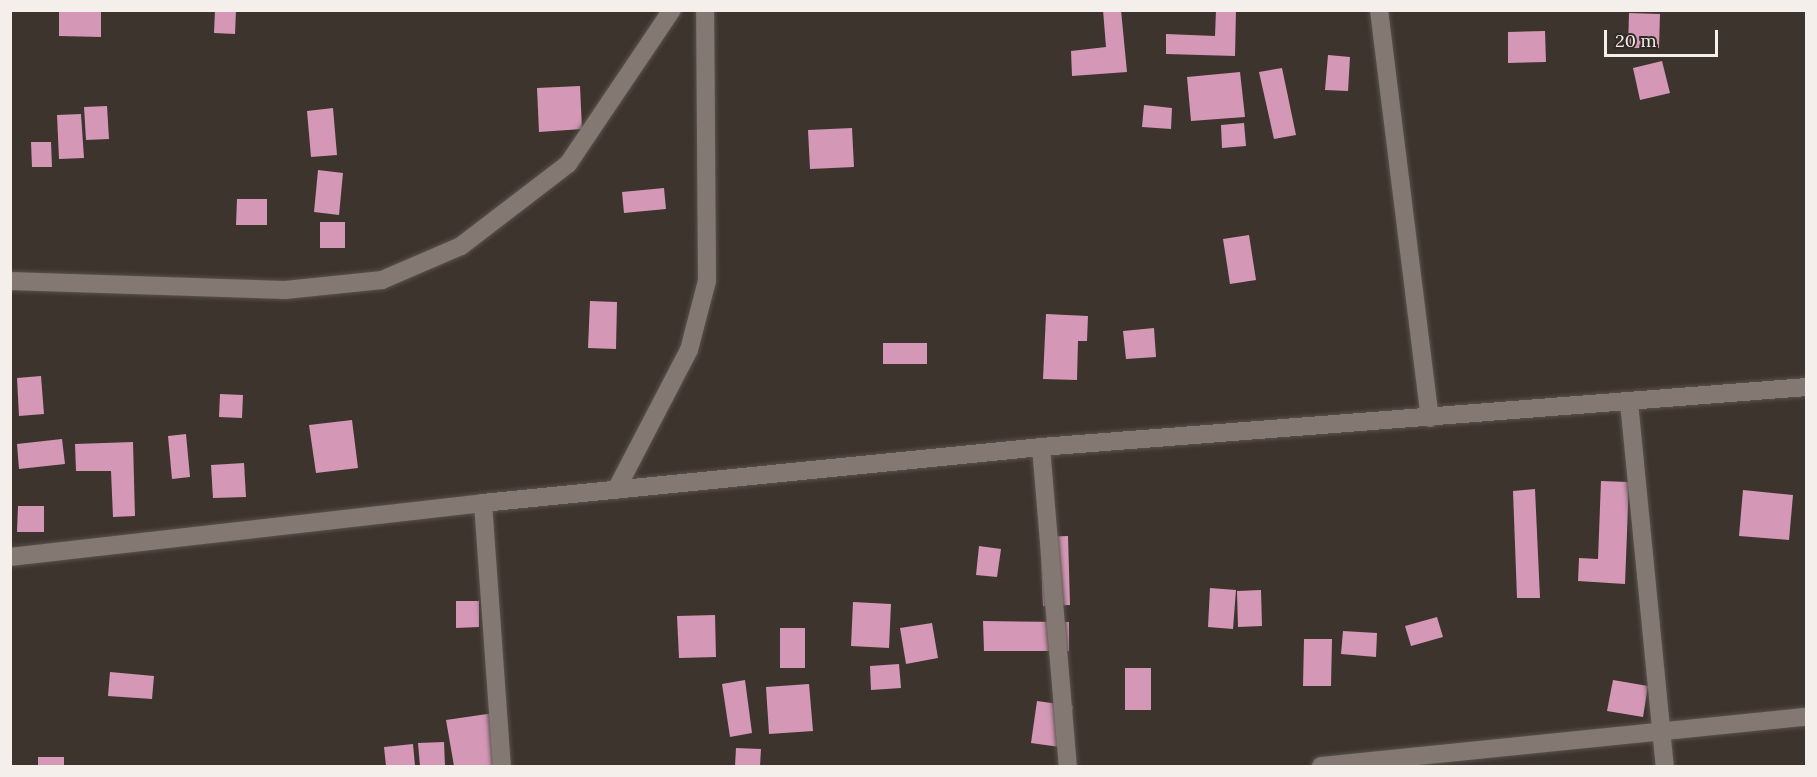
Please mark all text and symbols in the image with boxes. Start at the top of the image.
scale bar [1607,18,1721,56]
text: 20 m [1615,29,1657,52]

